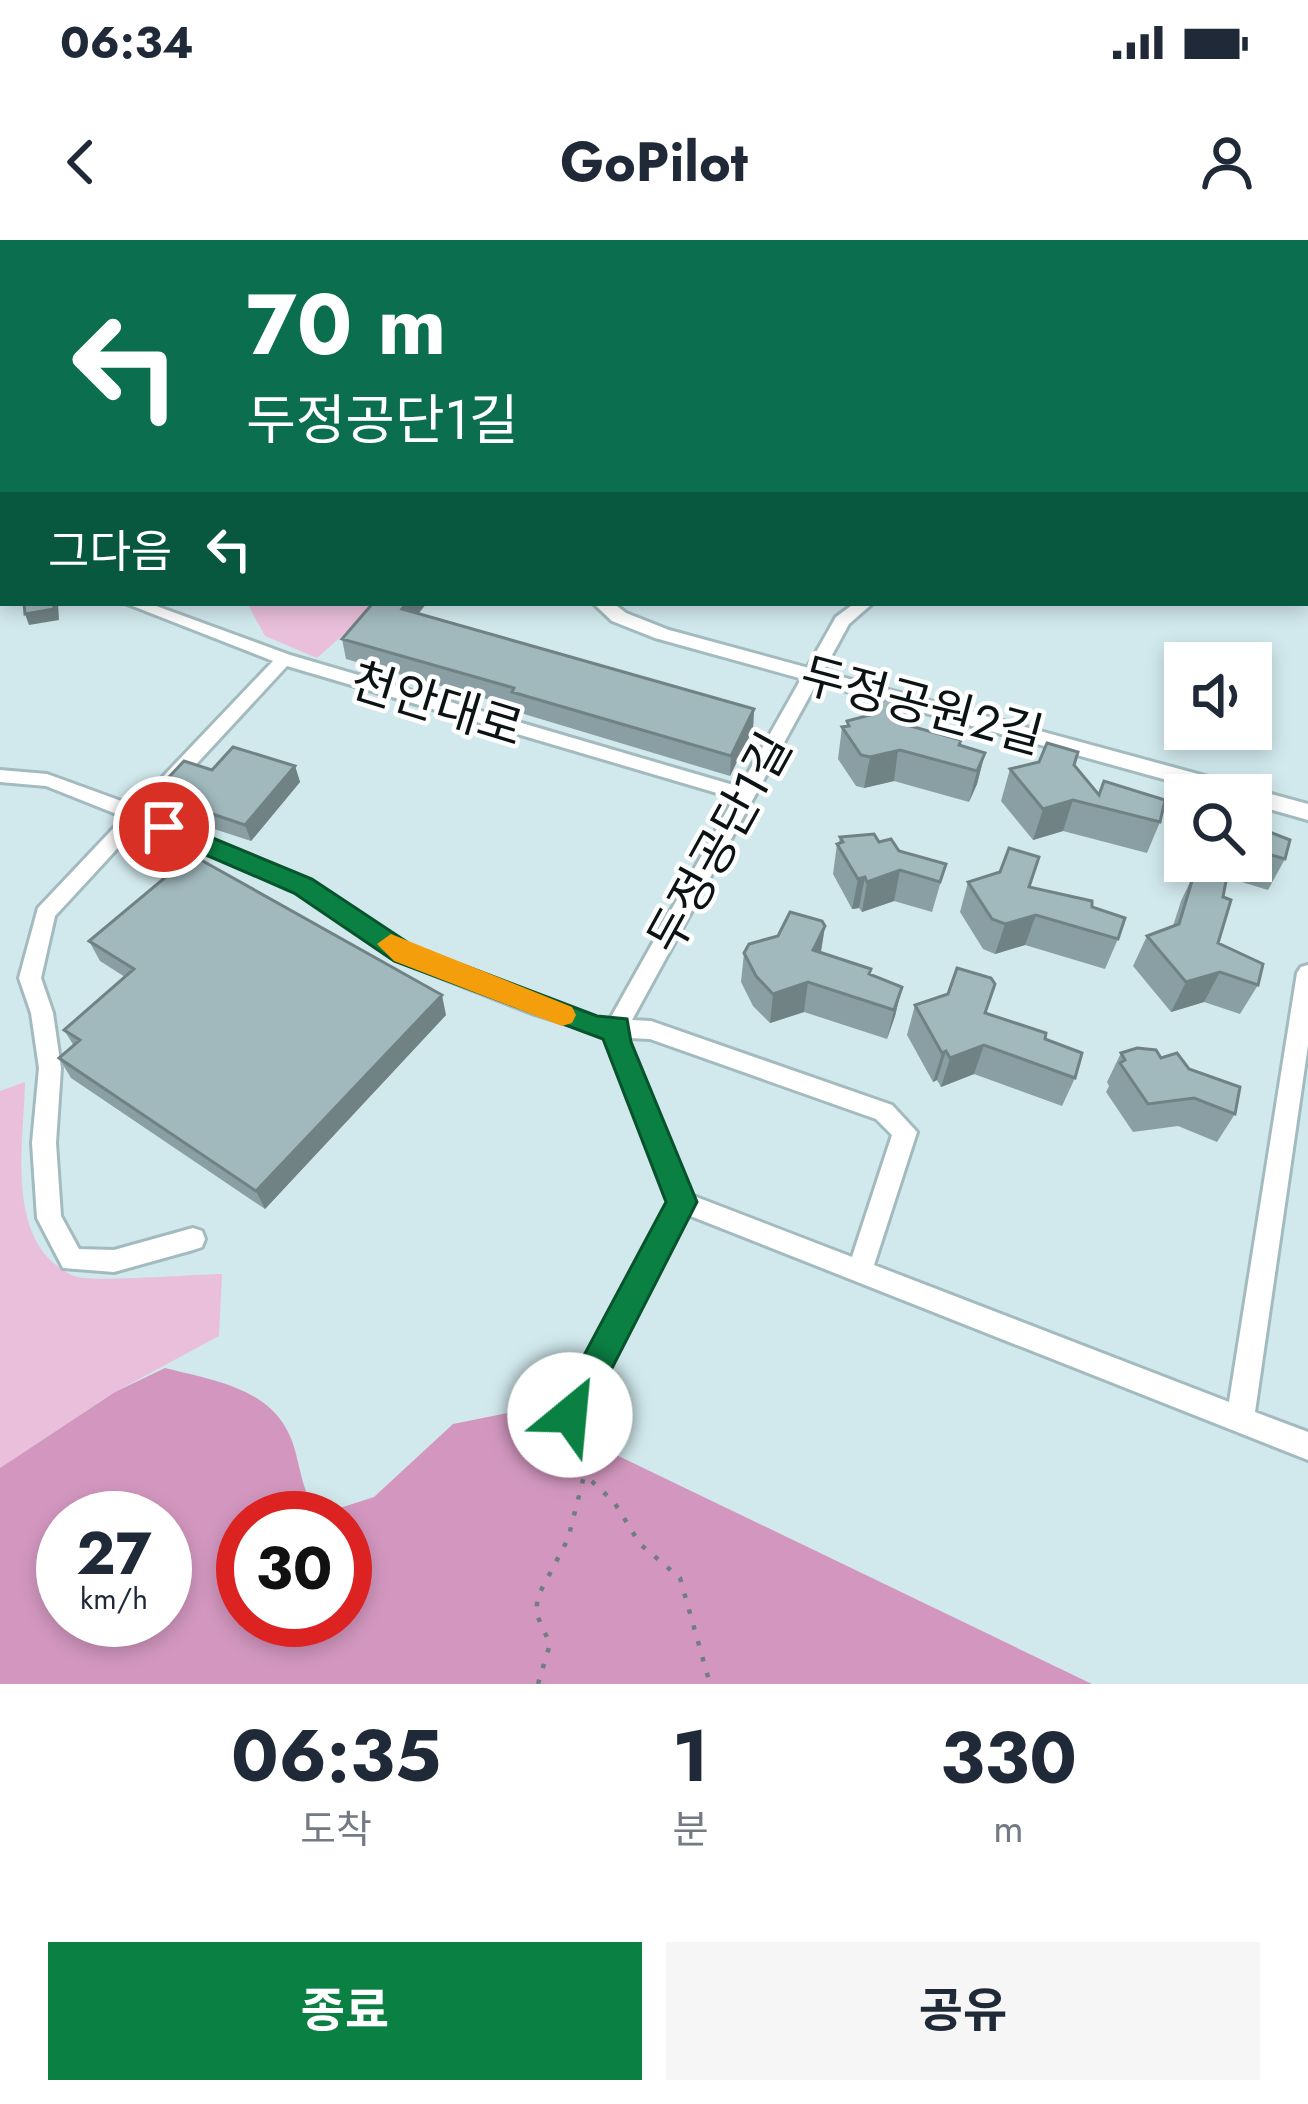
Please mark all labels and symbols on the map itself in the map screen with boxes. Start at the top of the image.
street label: 두정공원2길 [793,640,1051,771]
street label: 천안대로 [342,646,531,763]
street label: 두정공단1길 [631,721,808,966]
pin [113,776,215,878]
position arrow [507,1352,633,1478]
speed limit sign: 30 [216,1491,372,1647]

